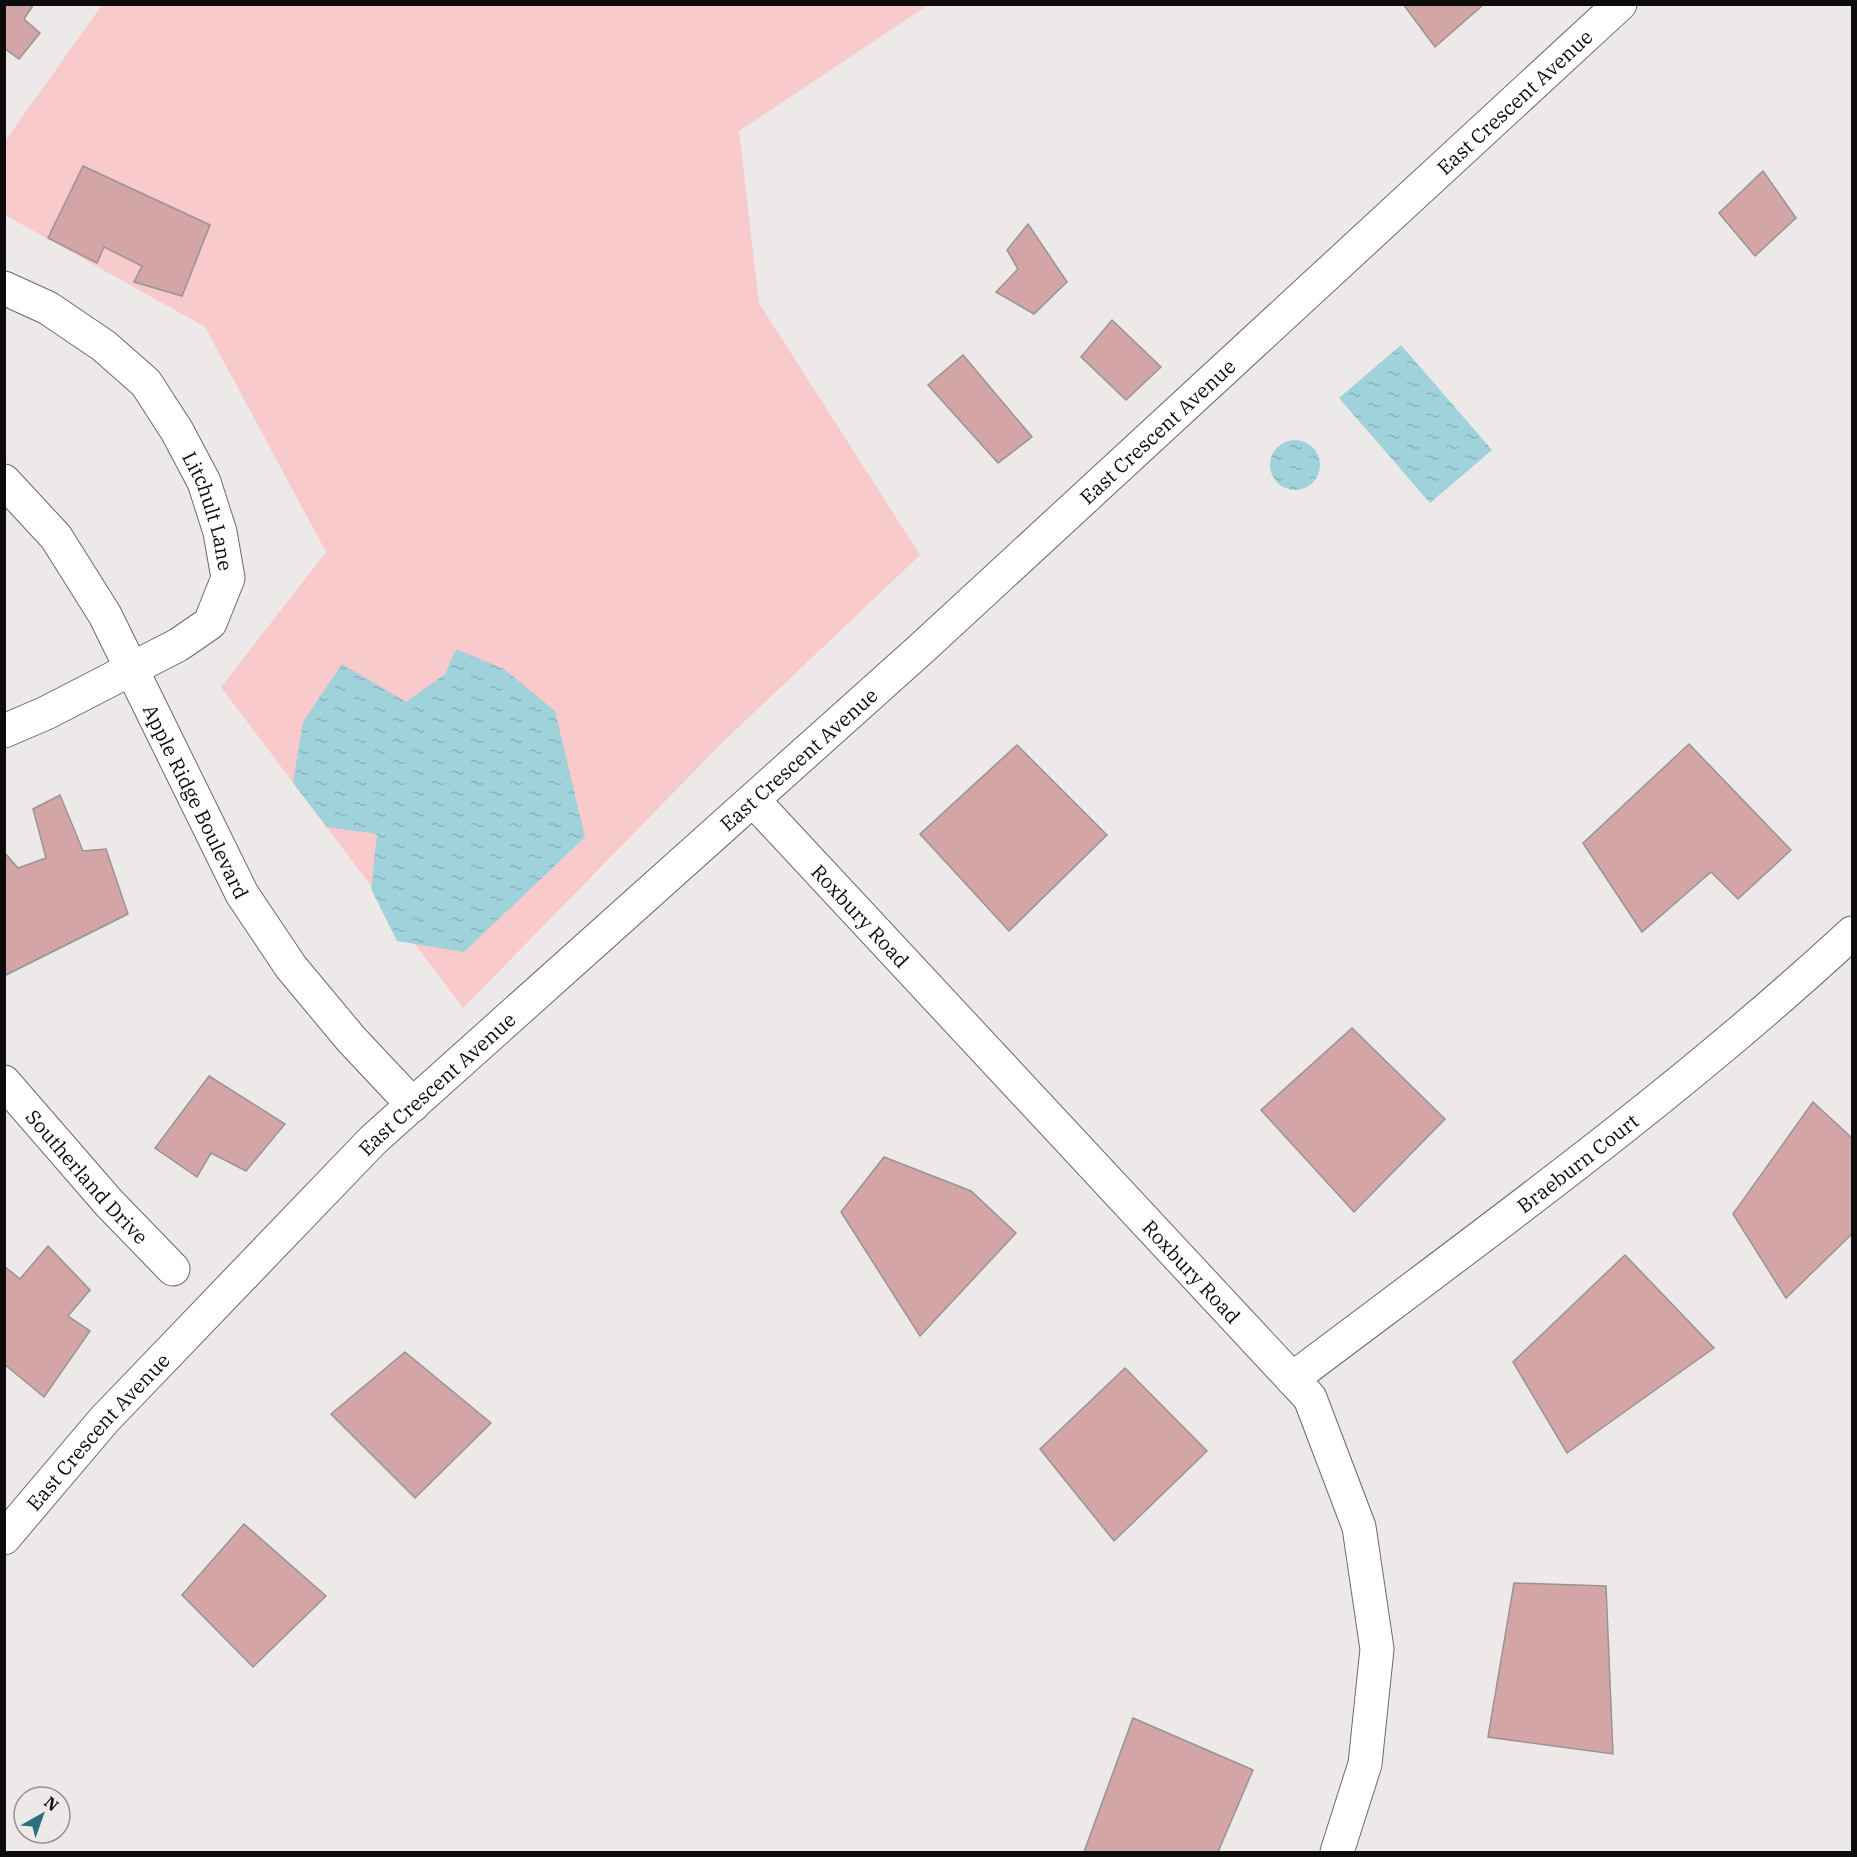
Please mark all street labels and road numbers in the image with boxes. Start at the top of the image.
street label: East Crescent Avenue [1431,23,1598,180]
street label: East Crescent Avenue [1073,352,1241,510]
street label: Litchult Lane [177,446,240,573]
street label: East Crescent Avenue [714,681,883,837]
street label: Apple Ridge Boulevard [137,699,256,903]
street label: Roxbury Road [806,858,916,973]
street label: East Crescent Avenue [352,1006,521,1161]
street label: Southerland Drive [20,1103,155,1249]
street label: Braeburn Court [1511,1107,1644,1219]
street label: Roxbury Road [1137,1214,1247,1329]
street label: East Crescent Avenue [20,1347,175,1516]

